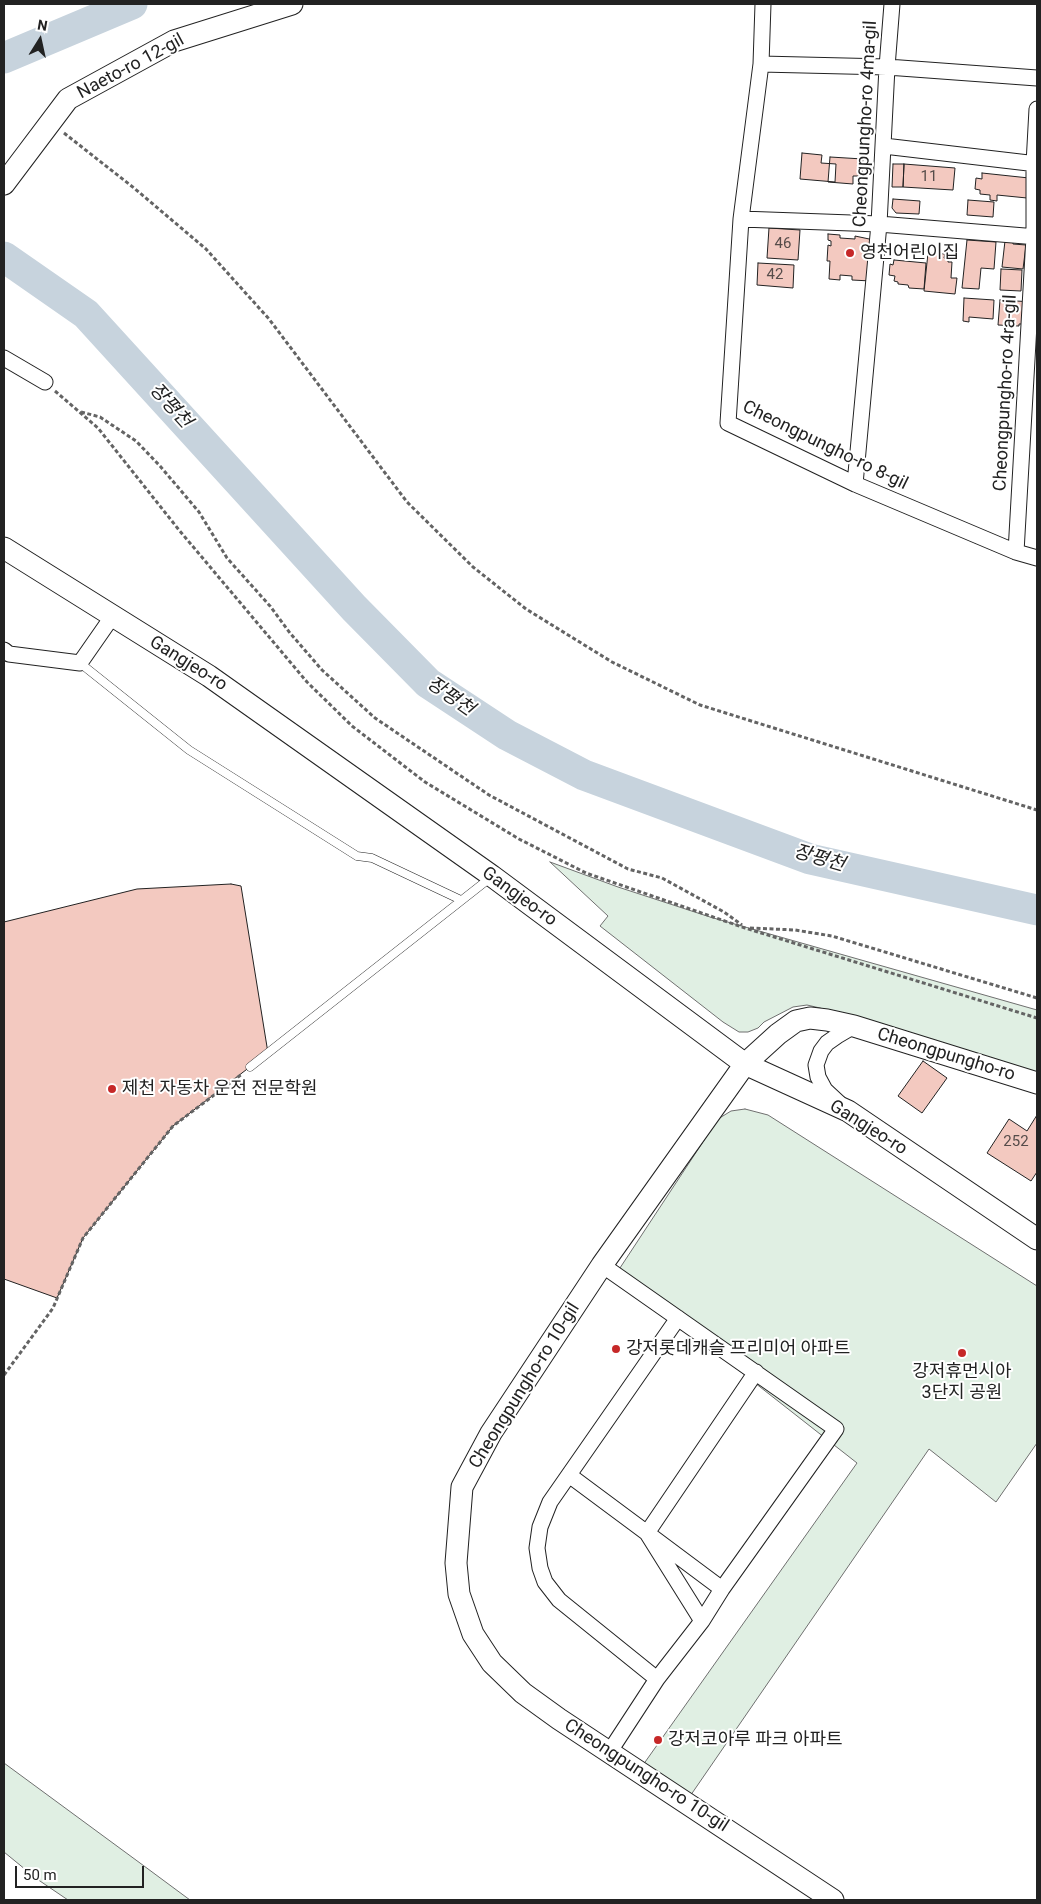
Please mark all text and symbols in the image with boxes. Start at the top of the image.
north arrow [15,15,65,65]
text: N [36,16,49,34]
street label: Cheongpungho-ro 4ma-gil [850,20,882,228]
street label: Naeto-ro 12-gil [74,30,188,104]
house number: 11 [921,168,937,186]
house number: 46 [775,235,791,253]
place label: 영천어린이집 [860,242,959,264]
marker: 영천어린이집 [844,247,856,259]
house number: 42 [767,266,783,284]
street label: Cheongpungho-ro 4ra-gil [990,294,1022,492]
water label: 장평천 [144,379,196,433]
street label: Cheongpungho-ro 8-gil [739,397,911,495]
street label: Gangjeo-ro [145,632,231,696]
water label: 장평천 [422,673,478,721]
water label: 장평천 [791,841,847,877]
street label: Gangjeo-ro [477,863,561,931]
street label: Cheongpungho-ro [875,1024,1017,1086]
place label: 제천 자동차 운전 전문학원 [122,1078,318,1100]
marker: 제천 자동차 운전 전문학원 [106,1083,118,1095]
street label: Gangjeo-ro [825,1096,911,1160]
house number: 252 [1003,1133,1029,1151]
street label: Cheongpungho-ro 10-gil [465,1299,585,1473]
place label: 강저롯데캐슬 프리미어 아파트 [626,1338,850,1360]
marker: 강저롯데캐슬 프리미어 아파트 [610,1343,622,1355]
marker: 강저휴먼시아 3단지 공원 [956,1347,968,1359]
place label: 강저휴먼시아 3단지 공원 [912,1361,1012,1404]
street label: Cheongpungho-ro 10-gil [560,1715,732,1837]
place label: 강저코아루 파크 아파트 [668,1729,843,1751]
marker: 강저코아루 파크 아파트 [652,1734,664,1746]
scale bar [18,1856,146,1888]
text: 50 m [23,1866,57,1884]

